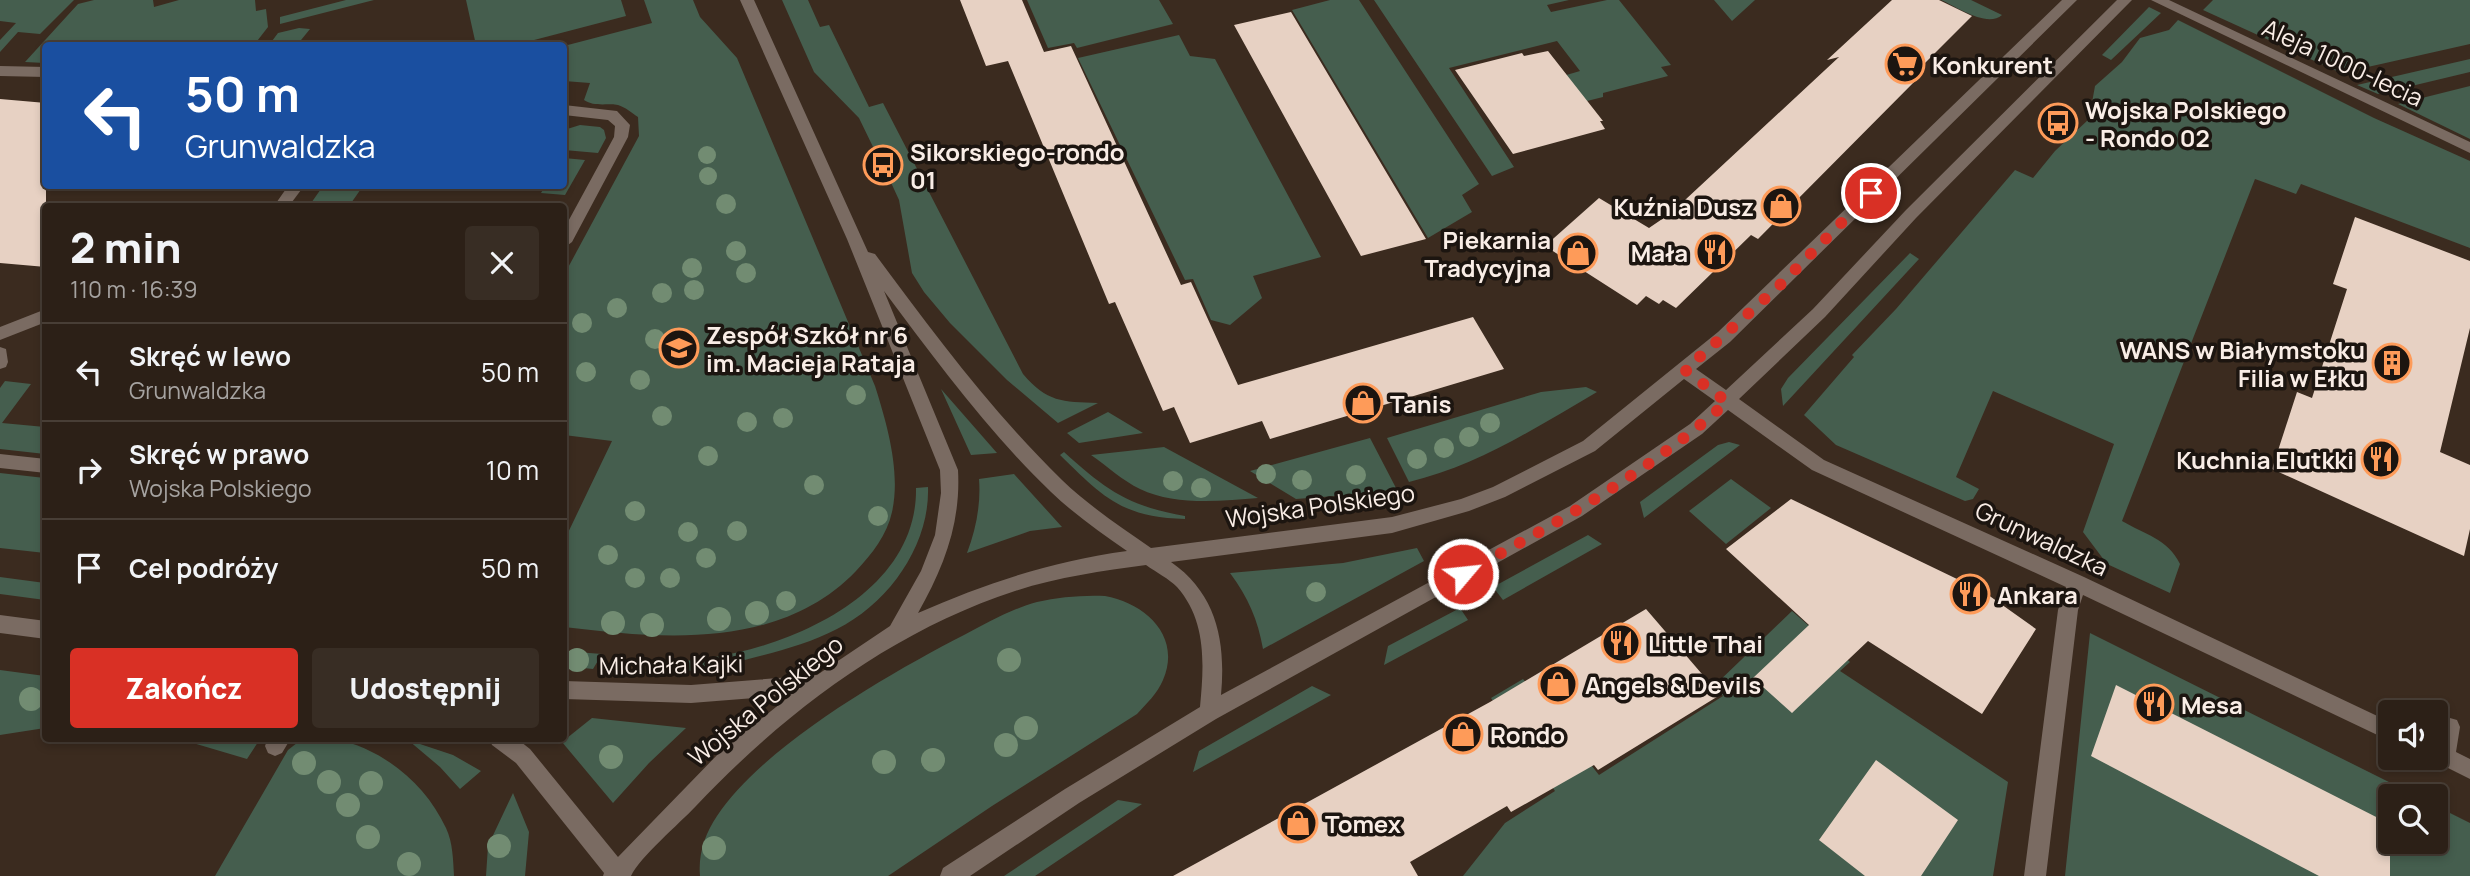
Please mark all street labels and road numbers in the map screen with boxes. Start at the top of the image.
street label: Aleja 1000-lecia [2257,10,2429,114]
street label: Wojska Polskiego [1223,475,1417,535]
street label: Grunwaldzka [1970,493,2114,583]
street label: Wojska Polskiego [681,627,849,773]
street label: Michała Kajki [599,646,743,682]

